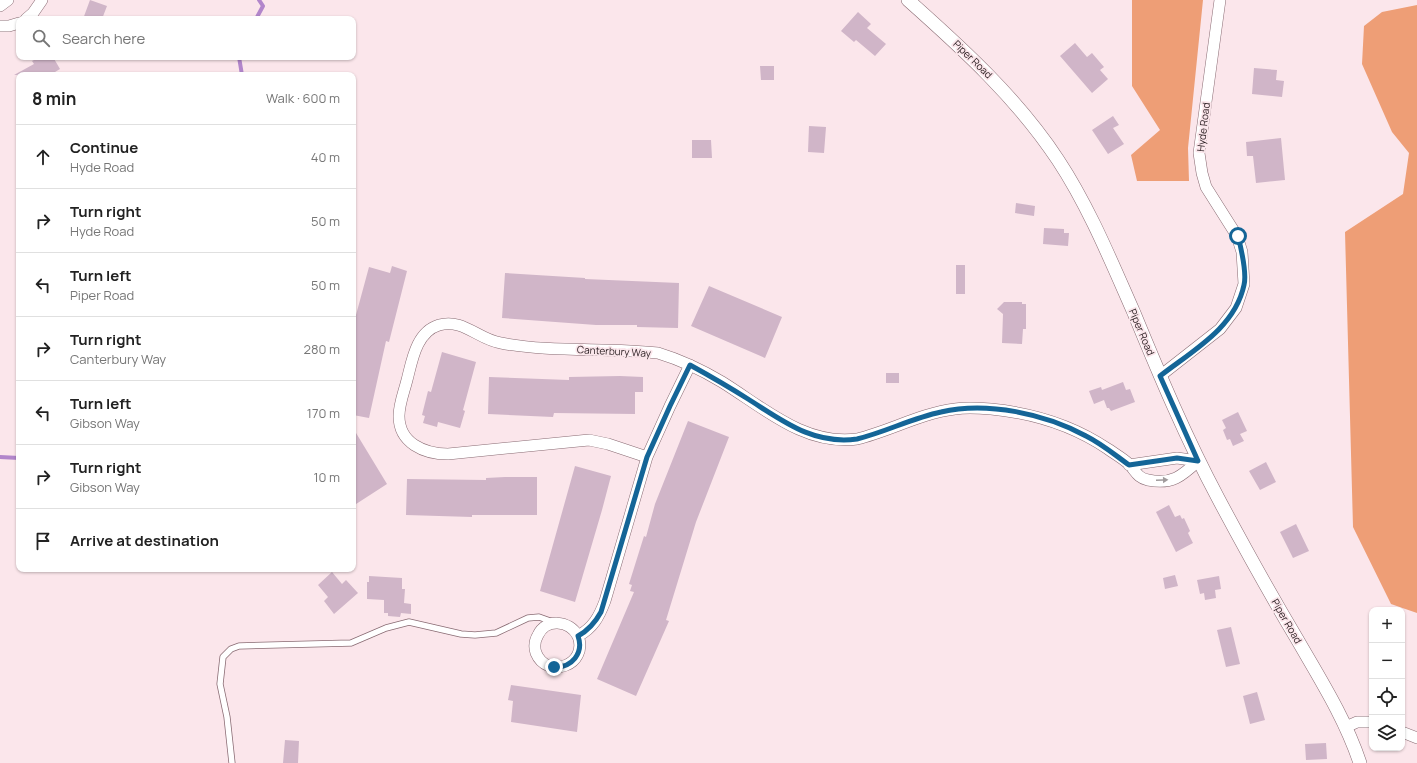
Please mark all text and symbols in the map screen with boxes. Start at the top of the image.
search box [16,16,356,60]
icon: search [30,27,52,49]
text: Search here [62,28,145,49]
street label: Piper Road [950,37,996,81]
text: 8 min [32,87,77,110]
text: Walk · 600 m [266,89,340,107]
street label: Hyde Road [1193,102,1213,152]
text: Continue [70,137,138,158]
icon: ahead [32,146,54,168]
text: 40 m [311,148,340,166]
text: Hyde Road [70,158,134,176]
text: Turn right [70,201,141,222]
icon: right [32,210,54,232]
text: 50 m [311,212,340,230]
text: Hyde Road [70,222,134,240]
route start [1229,227,1247,245]
text: Turn left [70,265,132,286]
icon: left [32,274,54,296]
text: 50 m [311,276,340,294]
text: Piper Road [70,286,134,304]
street label: Piper Road [1126,307,1158,358]
text: Turn right [70,329,141,350]
icon: right [32,338,54,360]
text: 280 m [303,340,340,358]
street label: Canterbury Way [577,342,652,360]
text: Canterbury Way [70,350,166,368]
text: Turn left [70,393,132,414]
icon: left [32,402,54,424]
text: 170 m [307,404,340,422]
text: Gibson Way [70,414,140,432]
text: Turn right [70,457,141,478]
icon: right [32,466,54,488]
text: 10 m [313,468,340,486]
one-way arrow [1156,477,1168,484]
text: Gibson Way [70,478,140,496]
icon: arrive [32,530,54,552]
text: Arrive at destination [70,530,219,551]
street label: Piper Road [1269,596,1305,646]
map controls [1369,607,1405,751]
button: + [1369,607,1405,643]
button: − [1369,643,1405,679]
route end [545,658,563,676]
button: locate [1369,679,1405,715]
button: layers [1369,715,1405,751]

